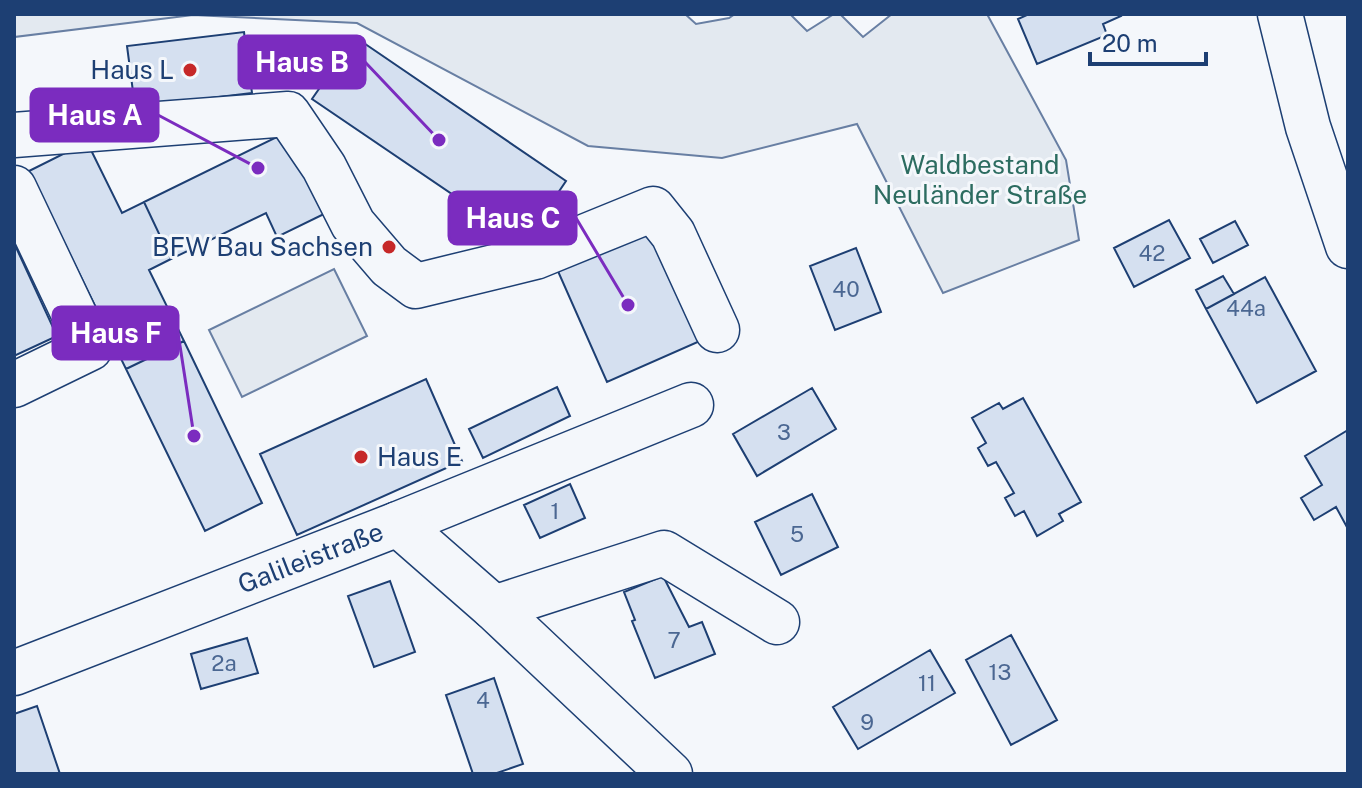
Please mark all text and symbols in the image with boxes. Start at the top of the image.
scale bar [1090,16,1206,66]
text: 20 m [1102,29,1158,57]
callout: Haus B [239,36,365,88]
text: Haus B [255,45,349,78]
place label: Haus L [90,54,174,85]
marker: Haus L [181,61,199,79]
callout: Haus A [31,89,158,141]
text: Haus A [47,98,143,131]
park label: Waldbestand Neuländer Straße [873,149,1087,210]
callout: Haus C [449,192,576,244]
text: Haus C [465,201,561,234]
place label: BFW Bau Sachsen [152,231,373,262]
marker: BFW Bau Sachsen [380,238,398,256]
house number: 42 [1139,240,1165,266]
house number: 40 [832,276,860,302]
house number: 44a [1226,295,1266,321]
callout: Haus F [53,307,178,359]
text: Haus F [70,316,162,349]
house number: 3 [777,419,791,445]
place label: Haus E [377,441,462,472]
marker: Haus E [352,448,370,466]
house number: 1 [551,498,559,524]
street label: Galileistraße [233,515,387,600]
house number: 5 [790,521,804,547]
house number: 7 [667,627,681,653]
house number: 2a [211,650,237,676]
house number: 13 [989,659,1011,685]
house number: 11 [918,670,936,696]
house number: 4 [476,687,490,713]
house number: 9 [860,709,874,735]

